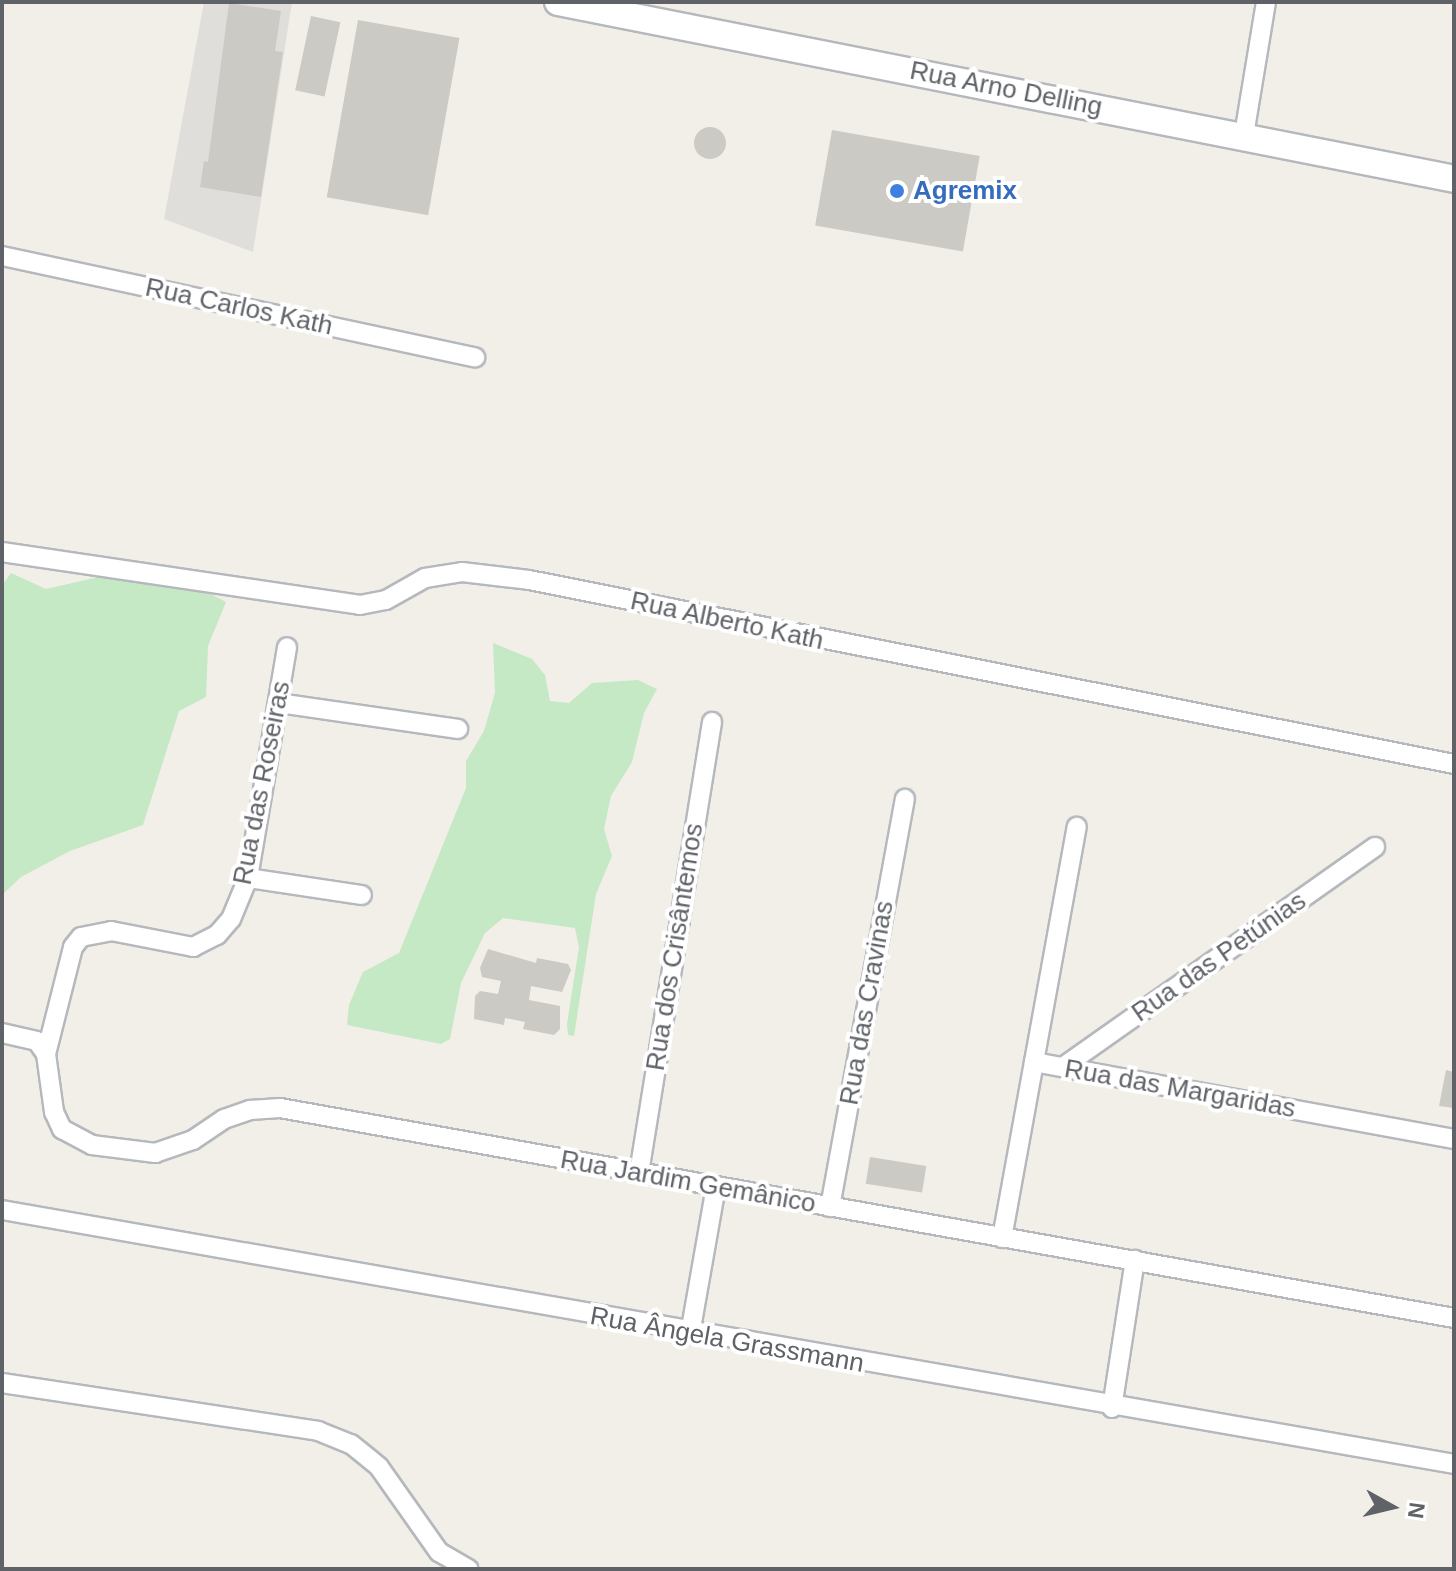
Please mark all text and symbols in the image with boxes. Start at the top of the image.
street label: Rua Arno Delling [907,55,1105,123]
place label: Agremix [913,175,1017,207]
marker: Agremix [888,182,906,200]
street label: Rua Carlos Kath [142,272,336,342]
street label: Rua Alberto Kath [627,585,827,657]
street label: Rua das Roseiras [227,679,297,887]
street label: Rua dos Crisântemos [640,821,710,1073]
street label: Rua das Petúnias [1126,885,1312,1029]
street label: Rua das Cravinas [834,899,900,1107]
street label: Rua das Margaridas [1062,1053,1298,1125]
street label: Rua Jardim Gemânico [558,1144,818,1220]
street label: Rua Ângela Grassmann [588,1301,866,1379]
north arrow [1352,1467,1432,1547]
text: N [1403,1501,1430,1520]

